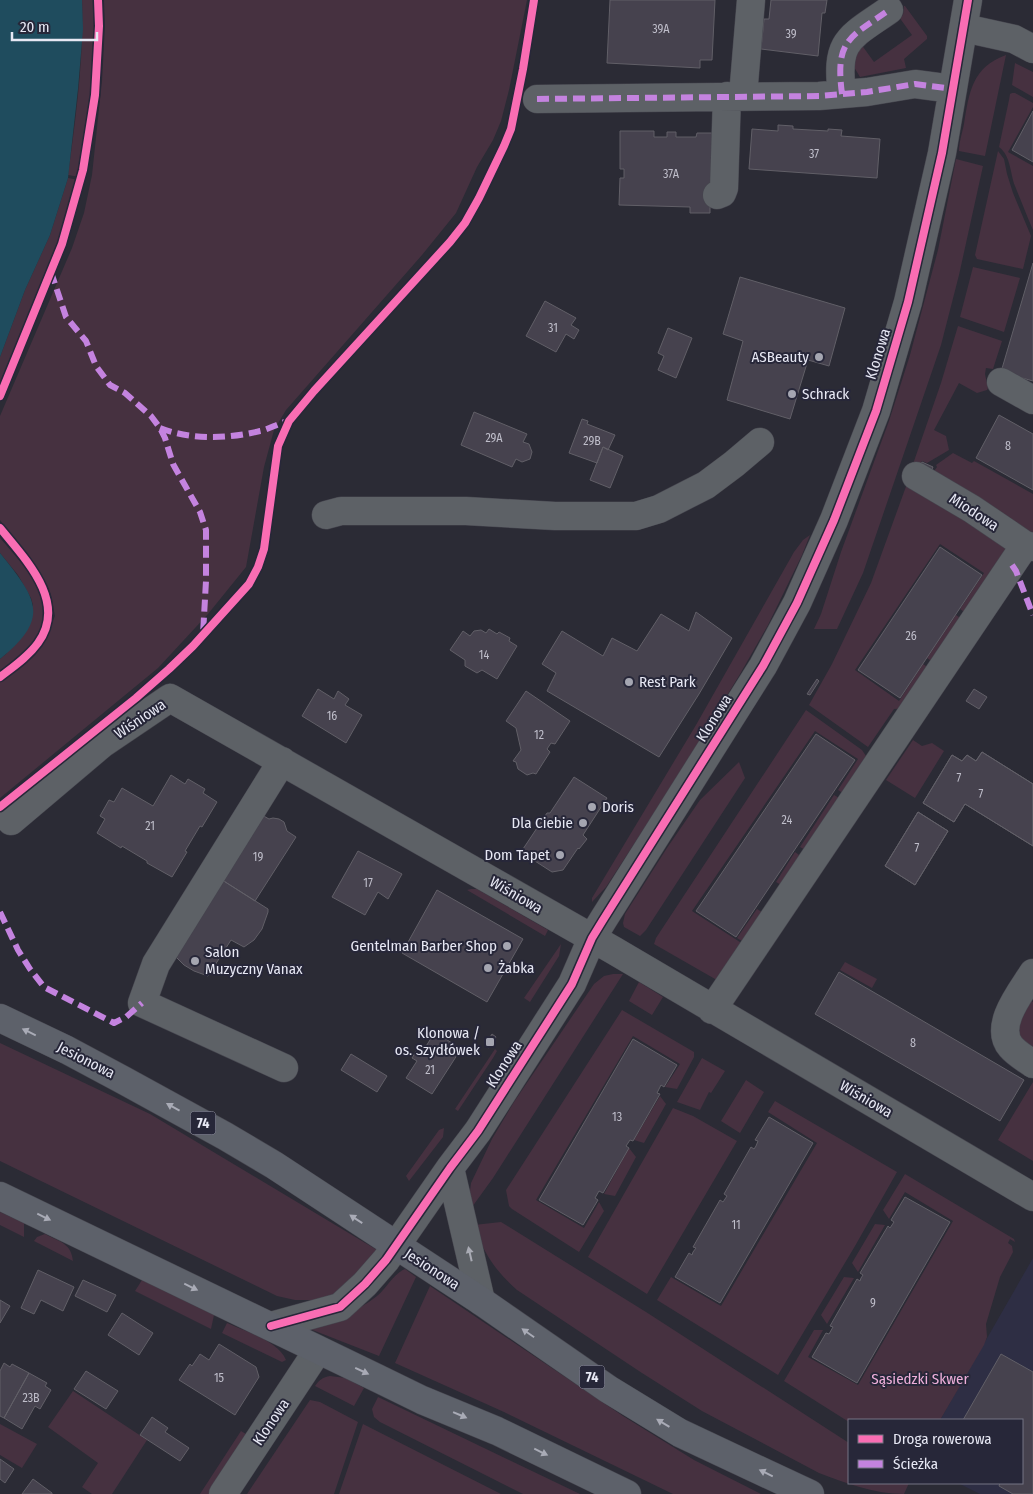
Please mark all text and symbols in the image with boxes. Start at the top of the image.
scale bar [12,10,98,42]
text: 20 m [20,18,50,36]
house number: 39A [652,22,670,36]
house number: 39 [785,27,797,41]
house number: 37 [809,147,819,161]
house number: 37A [663,167,680,181]
house number: 31 [548,321,558,335]
street label: Klonowa [862,326,894,382]
place label: ASBeauty [751,348,809,366]
marker: ASBeauty [813,351,825,363]
place label: Schrack [802,385,849,403]
marker: Schrack [786,388,798,400]
house number: 29A [485,431,503,445]
house number: 29B [583,434,601,448]
house number: 8 [1005,439,1011,453]
street label: Miodowa [946,489,1002,535]
house number: 26 [905,629,917,643]
house number: 14 [479,648,489,662]
place label: Rest Park [639,673,696,691]
marker: Rest Park [623,676,635,688]
street label: Klonowa [692,691,736,745]
street label: Wiśniowa [111,695,169,743]
house number: 16 [327,709,337,723]
house number: 12 [534,728,544,742]
house number: 7 [957,771,962,785]
house number: 7 [979,787,984,801]
place label: Doris [602,798,634,816]
marker: Doris [586,801,598,813]
house number: 24 [782,813,793,827]
place label: Dla Ciebie [512,814,573,832]
marker: Dla Ciebie [577,817,589,829]
house number: 21 [145,819,155,833]
house number: 7 [915,841,920,855]
place label: Dom Tapet [484,846,550,864]
marker: Dom Tapet [554,849,566,861]
house number: 19 [253,850,263,864]
street label: Wiśniowa [486,873,546,917]
house number: 17 [363,876,373,890]
place label: Gentelman Barber Shop [351,937,497,955]
marker: Gentelman Barber Shop [501,940,513,952]
place label: Salon Muzyczny Vanax [205,943,303,978]
marker: Salon Muzyczny Vanax [189,955,201,967]
place label: Żabka [498,959,534,977]
marker: Żabka [482,962,494,974]
place label: Klonowa / os. Szydłówek [395,1024,480,1059]
one-way arrow [21,1028,36,1036]
marker: Klonowa / os. Szydłówek [484,1036,496,1048]
house number: 8 [910,1036,916,1050]
street label: Klonowa [482,1037,526,1091]
street label: Jesionowa [54,1038,118,1082]
house number: 21 [425,1063,435,1077]
street label: Wiśniowa [836,1077,896,1121]
one-way arrow [166,1102,180,1111]
house number: 13 [612,1110,622,1124]
road number: 74 [190,1112,216,1134]
one-way arrow [37,1213,51,1221]
one-way arrow [349,1215,362,1224]
house number: 11 [731,1218,741,1232]
street label: Jesionowa [401,1244,463,1294]
one-way arrow [466,1246,474,1261]
one-way arrow [183,1283,198,1292]
house number: 9 [870,1296,876,1310]
one-way arrow [521,1328,535,1338]
road number: 74 [580,1365,604,1388]
one-way arrow [355,1367,369,1375]
park label: Sąsiedzki Skwer [871,1370,969,1388]
house number: 15 [214,1371,225,1385]
house number: 23B [22,1391,40,1405]
street label: Klonowa [249,1395,293,1449]
one-way arrow [453,1411,468,1419]
one-way arrow [657,1419,670,1428]
legend [848,1419,1023,1484]
text: Droga rowerowa [893,1430,992,1448]
one-way arrow [534,1448,548,1456]
text: Ścieżka [893,1455,938,1473]
one-way arrow [759,1469,773,1477]

